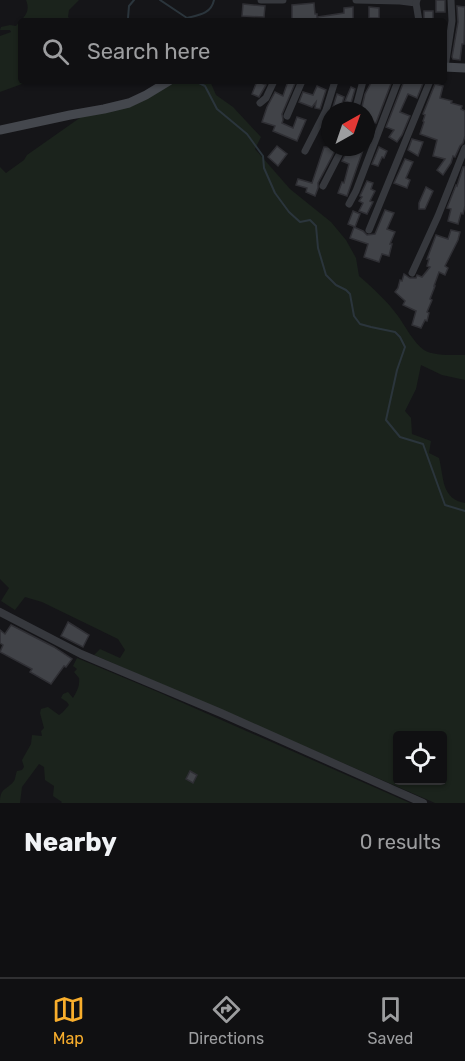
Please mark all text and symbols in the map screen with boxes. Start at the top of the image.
search box [18,18,447,84]
icon: search [39,35,72,68]
text: Search here [87,38,210,65]
north arrow [321,102,375,156]
map controls [393,731,447,785]
button: locate [393,731,447,785]
text: Nearby [24,827,117,858]
text: 0 results [360,830,441,854]
tab: Map [52,993,85,1048]
tab: Directions [188,993,264,1048]
tab: Saved [368,993,413,1048]

